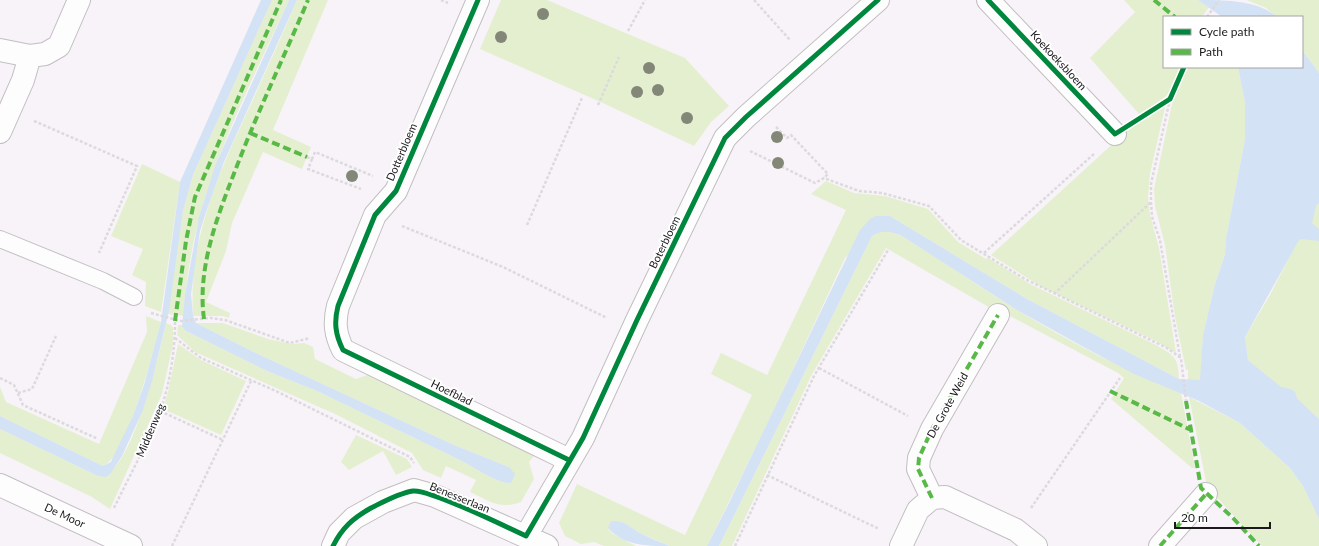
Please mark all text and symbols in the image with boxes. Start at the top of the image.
legend [1163,16,1303,68]
text: Cycle path [1199,24,1254,39]
street label: Koekoeksbloem [1028,28,1090,92]
text: Path [1199,44,1223,59]
street label: Dotterbloem [383,121,419,183]
street label: Boterbloem [646,214,682,270]
street label: De Grote Weid [924,370,970,440]
street label: Hoefblad [429,376,475,408]
street label: Middenweg [133,401,167,459]
street label: Benesserlaan [428,479,492,515]
street label: De Moor [43,500,87,530]
scale bar [1175,504,1270,530]
text: 20 m [1181,510,1208,525]

